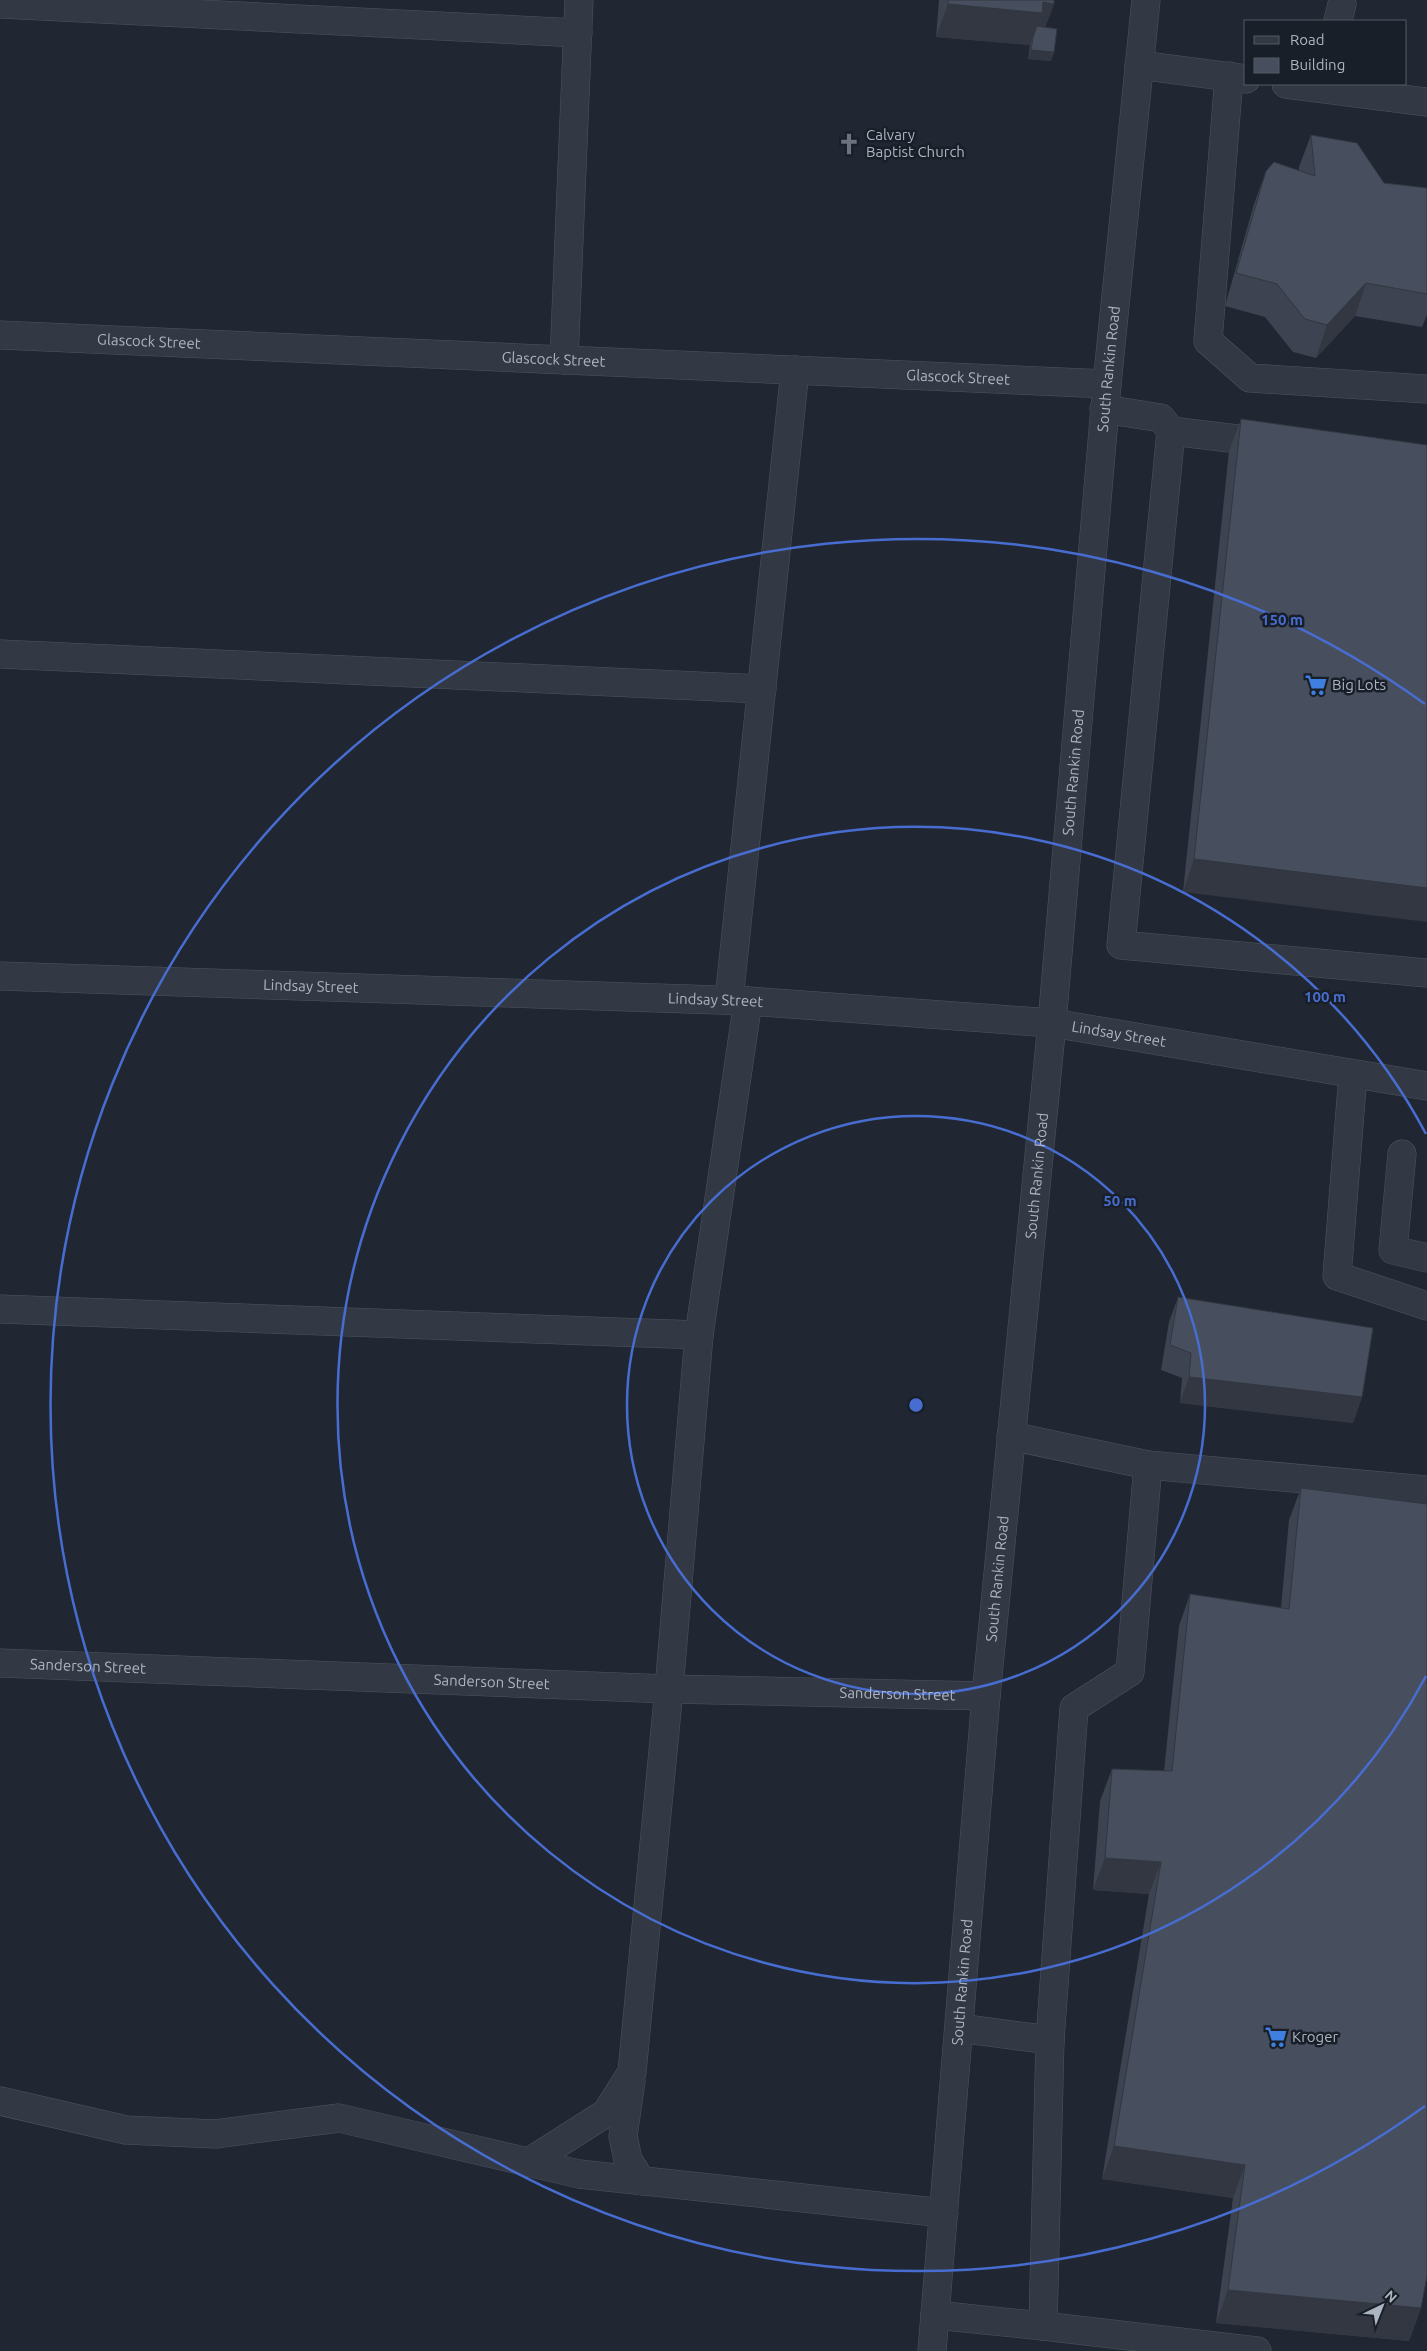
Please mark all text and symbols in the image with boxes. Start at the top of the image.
legend [1244,20,1407,85]
text: Road [1290,31,1325,48]
text: Building [1290,56,1345,73]
place label: Calvary Baptist Church [866,126,965,160]
church icon: Calvary Baptist Church [836,131,862,157]
street label: South Rankin Road [1094,305,1123,433]
street label: Glascock Street [97,330,201,352]
street label: Glascock Street [501,348,606,370]
street label: Glascock Street [906,366,1010,388]
text: 150 m [1261,611,1303,628]
supermarket icon: Big Lots [1303,672,1329,698]
place label: Big Lots [1332,676,1386,693]
street label: South Rankin Road [1059,709,1087,836]
street label: Lindsay Street [263,976,359,996]
text: 100 m [1304,988,1346,1005]
street label: Lindsay Street [668,989,764,1010]
street label: Lindsay Street [1070,1017,1168,1050]
street label: South Rankin Road [1022,1112,1051,1240]
text: 50 m [1103,1192,1137,1209]
centre of rings [907,1396,925,1414]
street label: South Rankin Road [982,1515,1012,1643]
street label: Sanderson Street [30,1655,146,1677]
street label: Sanderson Street [433,1671,550,1692]
street label: Sanderson Street [839,1684,956,1703]
street label: South Rankin Road [948,1918,976,2046]
supermarket icon: Kroger [1263,2024,1289,2050]
place label: Kroger [1292,2028,1338,2045]
north arrow [1357,2281,1407,2331]
text: N [1382,2287,1400,2306]

